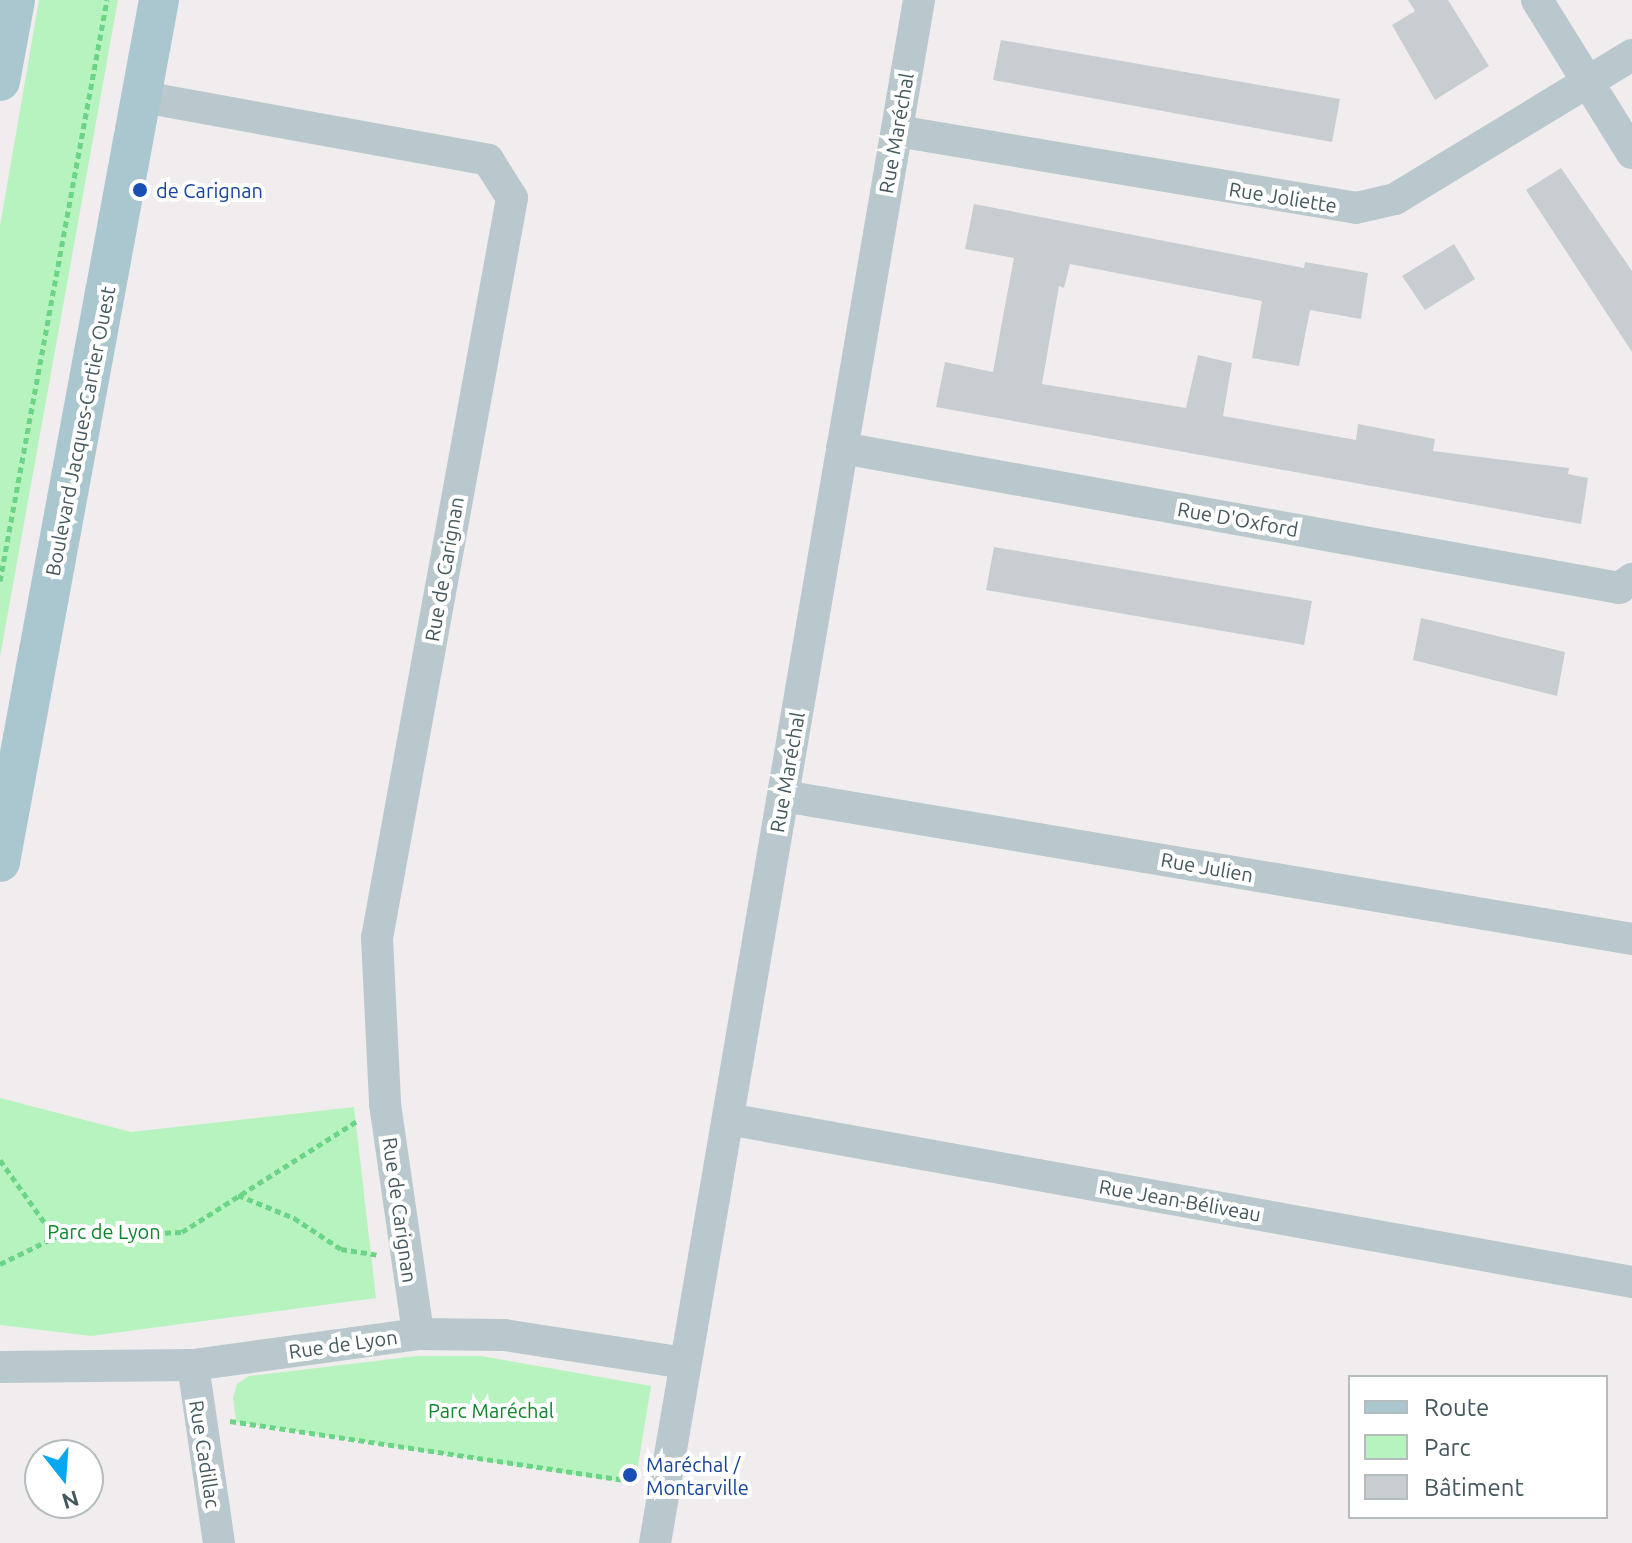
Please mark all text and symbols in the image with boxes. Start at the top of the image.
street label: Rue Maréchal [874,71,918,195]
street label: Rue Joliette [1227,177,1339,217]
place label: de Carignan [156,178,263,202]
marker: de Carignan [131,181,149,199]
street label: Boulevard Jacques-Cartier Ouest [40,284,120,578]
street label: Rue de Carignan [419,495,469,643]
street label: Rue D'Oxford [1176,497,1300,541]
street label: Rue Maréchal [765,710,809,834]
street label: Rue Julien [1159,847,1255,887]
street label: Rue de Carignan [378,1136,422,1284]
street label: Rue Jean-Béliveau [1097,1174,1263,1226]
park label: Parc de Lyon [47,1219,161,1243]
street label: Rue de Lyon [287,1324,399,1364]
legend [1348,1375,1608,1519]
text: Route [1424,1394,1489,1421]
street label: Rue Cadillac [185,1398,225,1510]
park label: Parc Maréchal [428,1398,554,1422]
text: Parc [1424,1434,1471,1461]
north arrow [24,1439,104,1519]
place label: Maréchal / Montarville [646,1452,749,1499]
marker: Maréchal / Montarville [621,1466,639,1484]
text: Bâtiment [1424,1474,1524,1501]
text: N [59,1486,82,1515]

